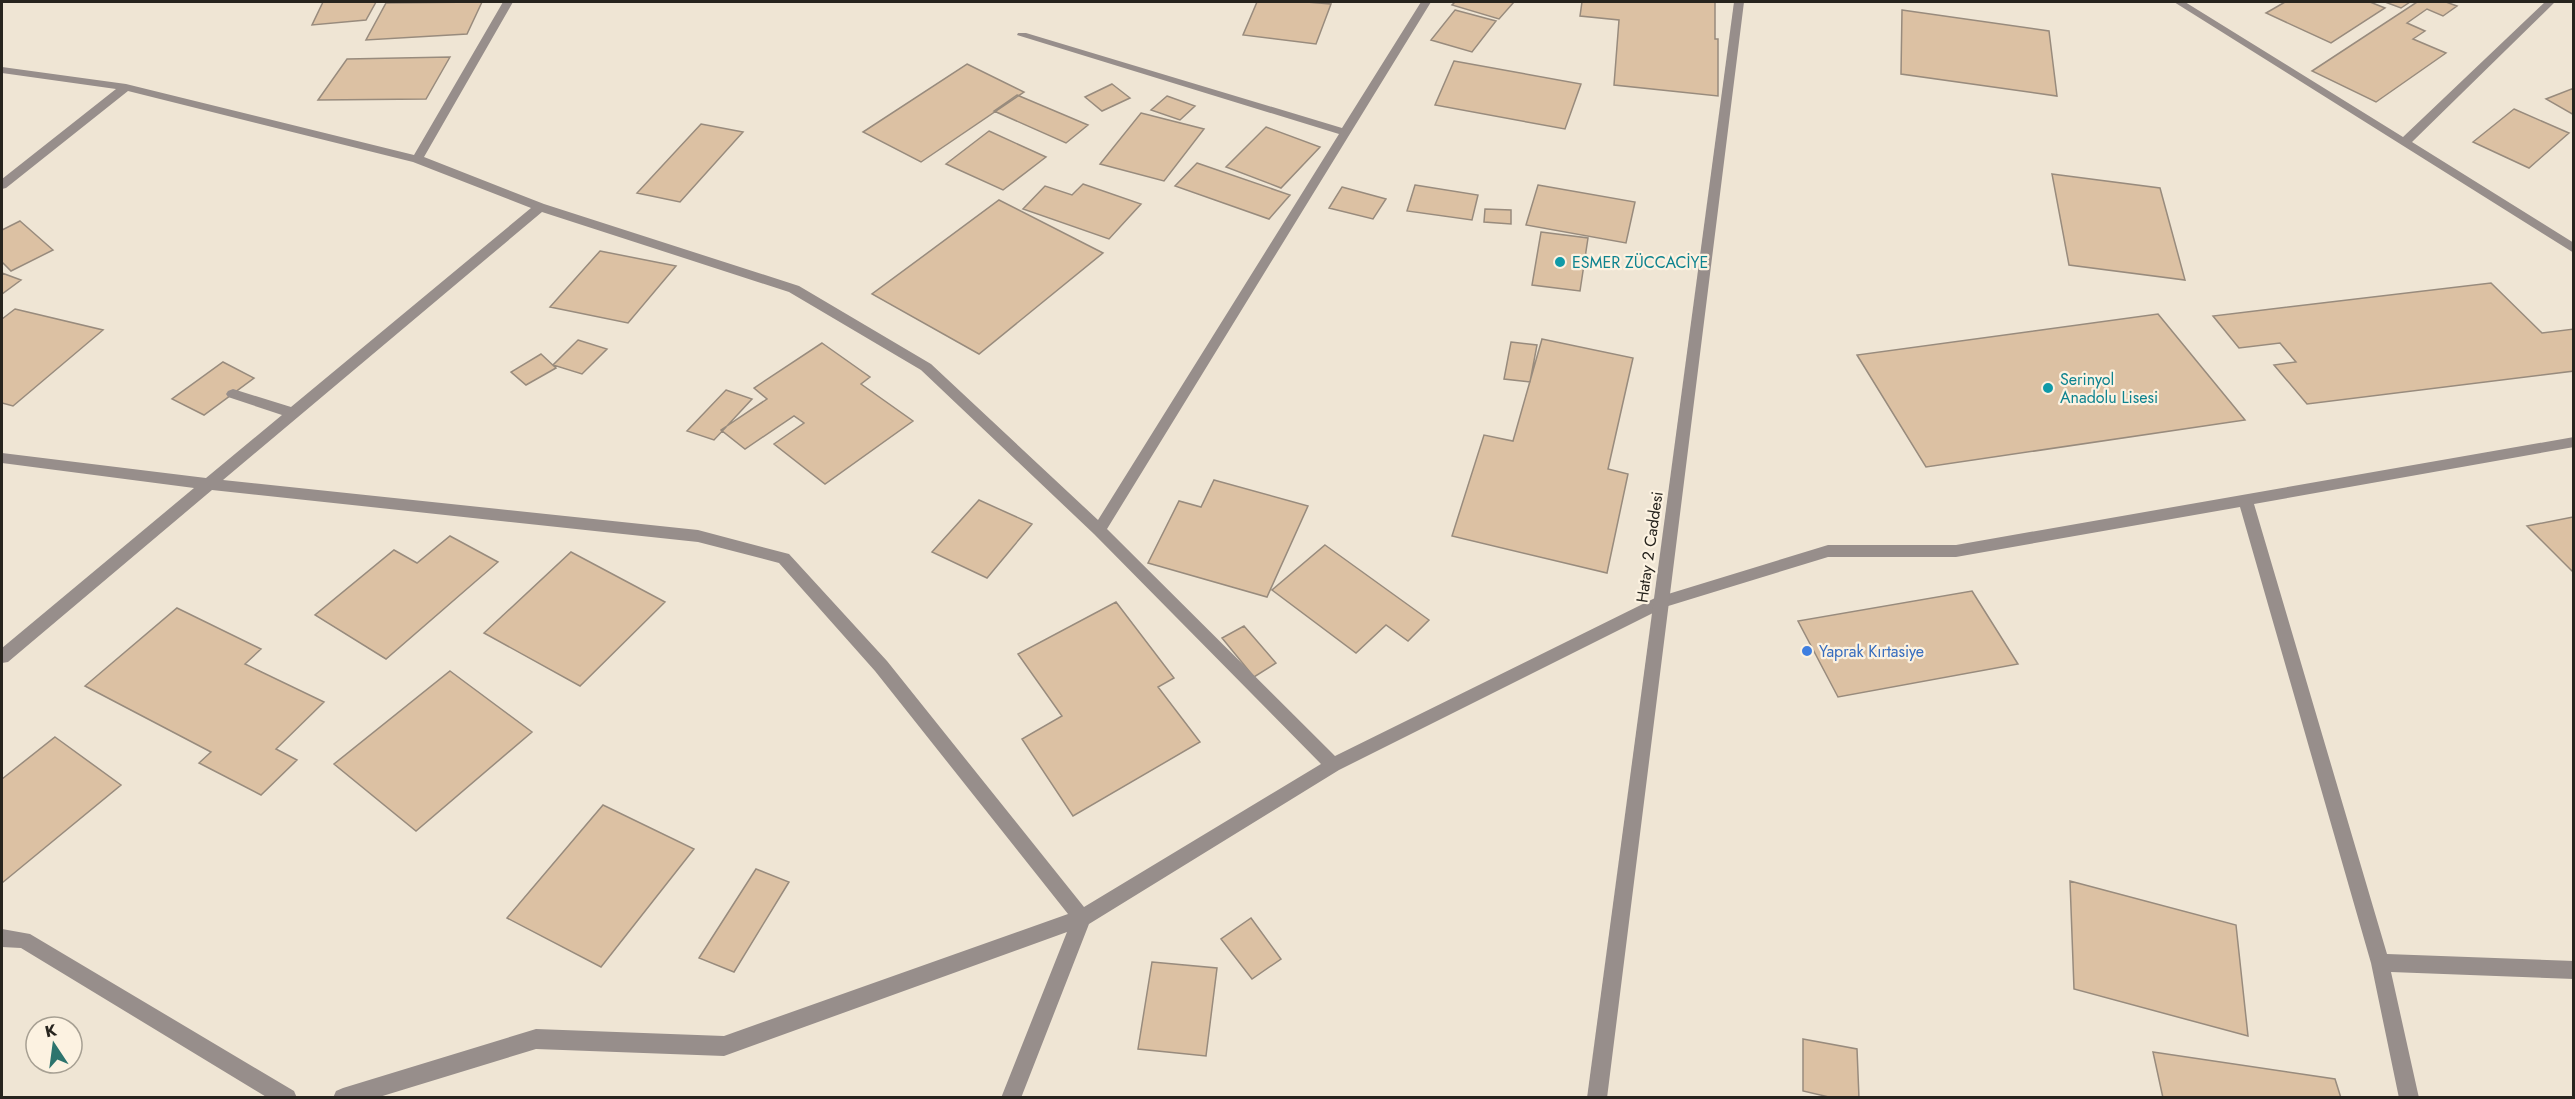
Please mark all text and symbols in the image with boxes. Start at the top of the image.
place label: ESMER ZÜCCACİYE [1572,251,1708,274]
marker: ESMER ZÜCCACİYE [1553,255,1567,269]
place label: Serinyol Anadolu Lisesi [2060,368,2158,409]
marker: Serinyol Anadolu Lisesi [2041,381,2055,395]
street label: Hatay 2 Caddesi [1630,490,1669,604]
place label: Yaprak Kırtasiye [1819,640,1924,663]
marker: Yaprak Kırtasiye [1800,644,1814,658]
north arrow [24,1015,84,1075]
text: K [43,1018,60,1043]

